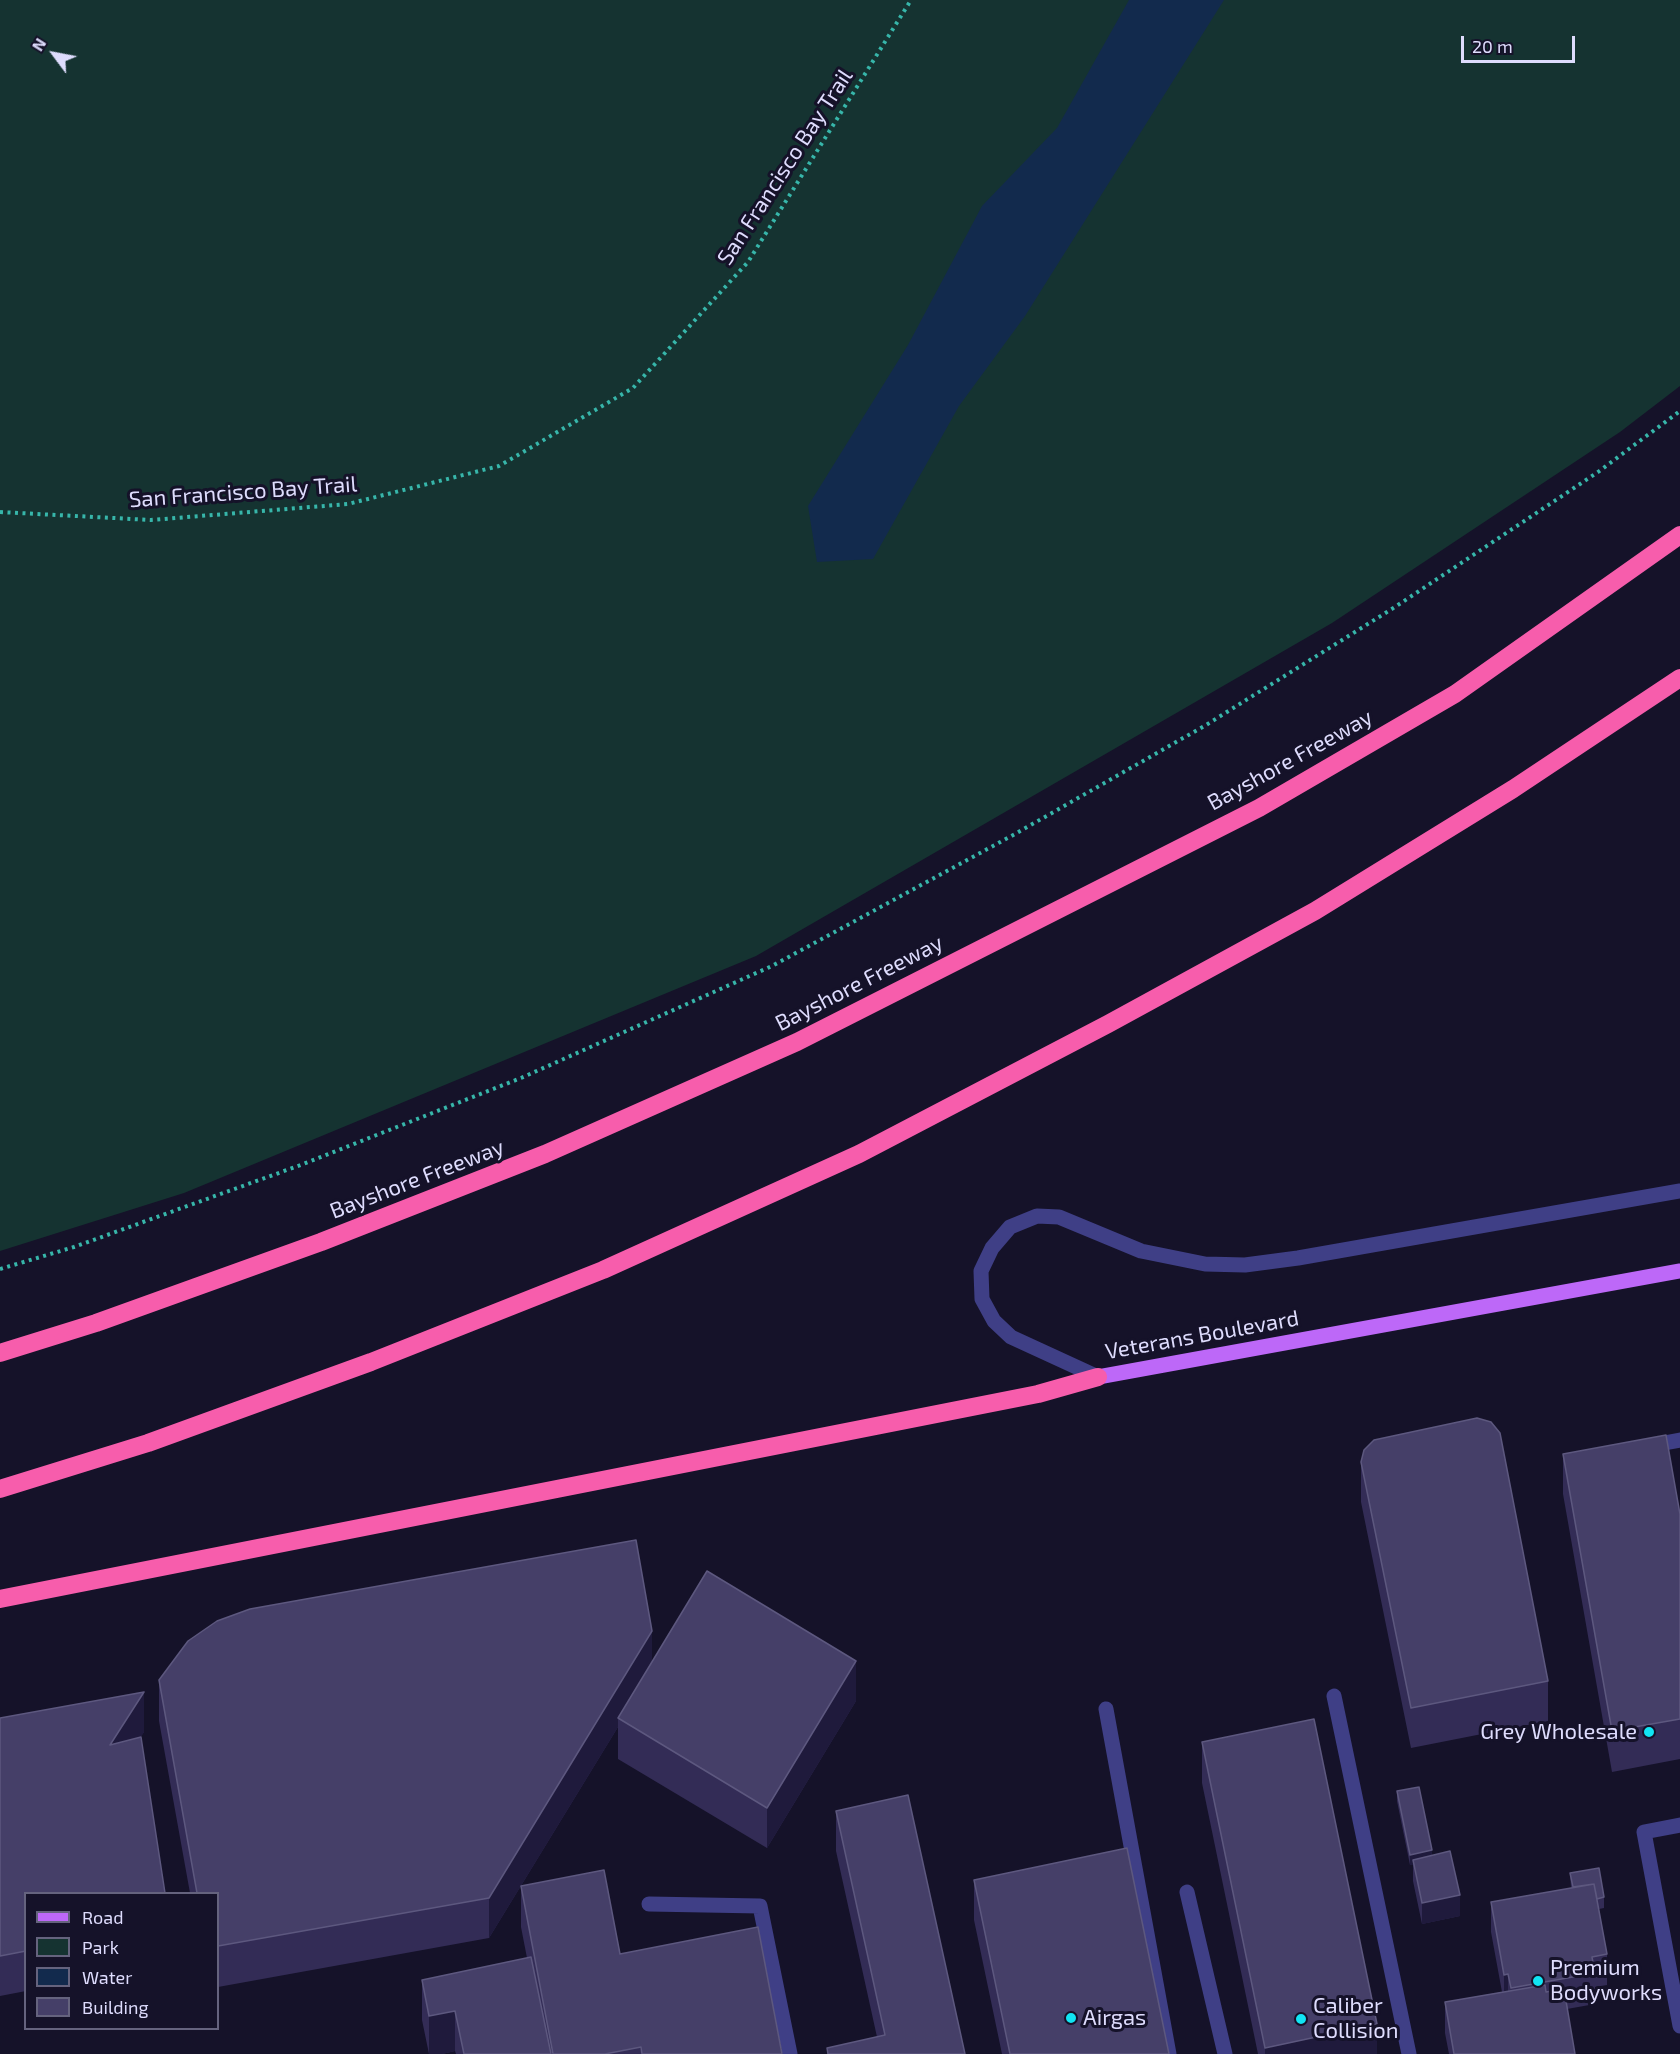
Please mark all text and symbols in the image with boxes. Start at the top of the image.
north arrow [24,24,84,84]
scale bar [1464,24,1578,62]
text: N [27,34,49,54]
text: 20 m [1472,35,1513,57]
street label: San Francisco Bay Trail [712,64,858,270]
street label: San Francisco Bay Trail [128,471,358,513]
street label: Bayshore Freeway [1203,704,1377,816]
street label: Bayshore Freeway [771,929,947,1037]
street label: Bayshore Freeway [326,1134,508,1224]
street label: Veterans Boulevard [1103,1305,1301,1365]
place label: Grey Wholesale [1480,1719,1637,1745]
marker: Grey Wholesale [1642,1725,1656,1739]
legend [24,1892,219,2030]
text: Road [82,1906,123,1928]
text: Park [82,1936,119,1958]
place label: Premium Bodyworks [1550,1955,1662,2006]
text: Water [82,1966,132,1988]
marker: Premium Bodyworks [1531,1974,1545,1988]
place label: Caliber Collision [1313,1993,1398,2044]
text: Building [82,1996,149,2018]
place label: Airgas [1083,2005,1146,2031]
marker: Airgas [1064,2011,1078,2025]
marker: Caliber Collision [1294,2012,1308,2026]

